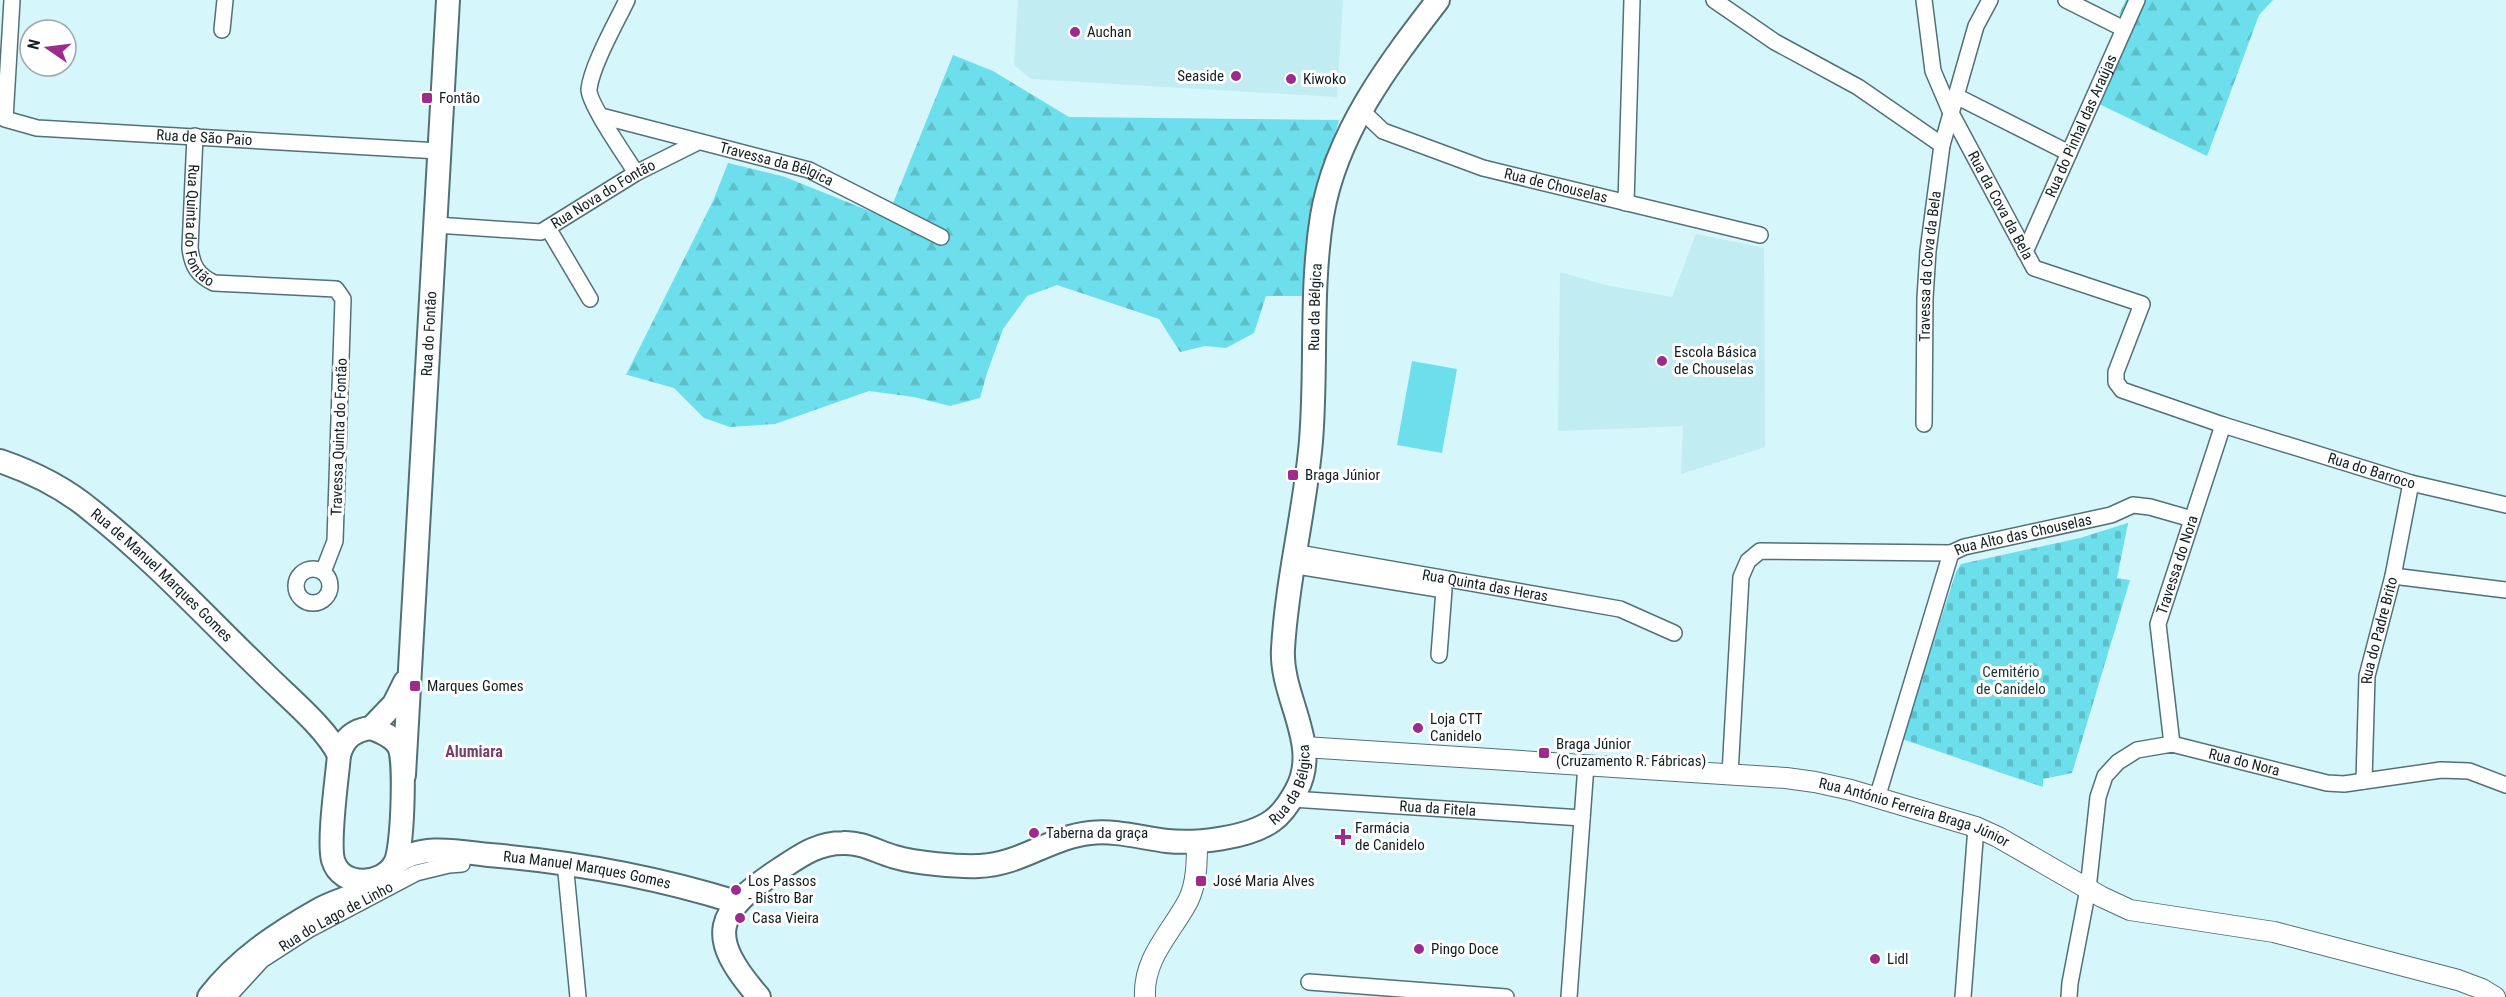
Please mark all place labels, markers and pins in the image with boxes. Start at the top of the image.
place label: Auchan [1087,23,1131,41]
marker: Auchan [1068,25,1082,39]
place label: Seaside [1177,67,1224,85]
marker: Seaside [1229,69,1243,83]
place label: Kiwoko [1303,70,1346,88]
marker: Kiwoko [1284,72,1298,86]
place label: Fontão [439,89,480,107]
marker: Fontão [420,91,434,105]
place label: Escola Básica de Chouselas [1674,343,1757,378]
marker: Escola Básica de Chouselas [1655,354,1669,368]
place label: Braga Júnior [1305,466,1380,484]
marker: Braga Júnior [1286,468,1300,482]
place label: Marques Gomes [427,677,524,695]
marker: Marques Gomes [408,679,422,693]
place label: Loja CTT Canidelo [1430,710,1483,745]
marker: Loja CTT Canidelo [1411,721,1425,735]
place label: Braga Júnior (Cruzamento R. Fábricas) [1556,735,1706,770]
marker: Braga Júnior (Cruzamento R. Fábricas) [1537,746,1551,760]
place label: Farmácia de Canidelo [1355,819,1425,854]
place label: Taberna da graça [1046,824,1148,842]
marker: Taberna da graça [1027,826,1041,840]
marker: Farmácia de Canidelo [1336,830,1350,844]
place label: Los Passos - Bistro Bar [748,872,817,907]
place label: José Maria Alves [1213,872,1315,890]
marker: José Maria Alves [1194,874,1208,888]
marker: Los Passos - Bistro Bar [729,883,743,897]
place label: Casa Vieira [752,909,819,927]
marker: Casa Vieira [733,911,747,925]
place label: Pingo Doce [1431,940,1498,958]
marker: Pingo Doce [1412,942,1426,956]
place label: Lidl [1887,950,1908,968]
marker: Lidl [1868,952,1882,966]

